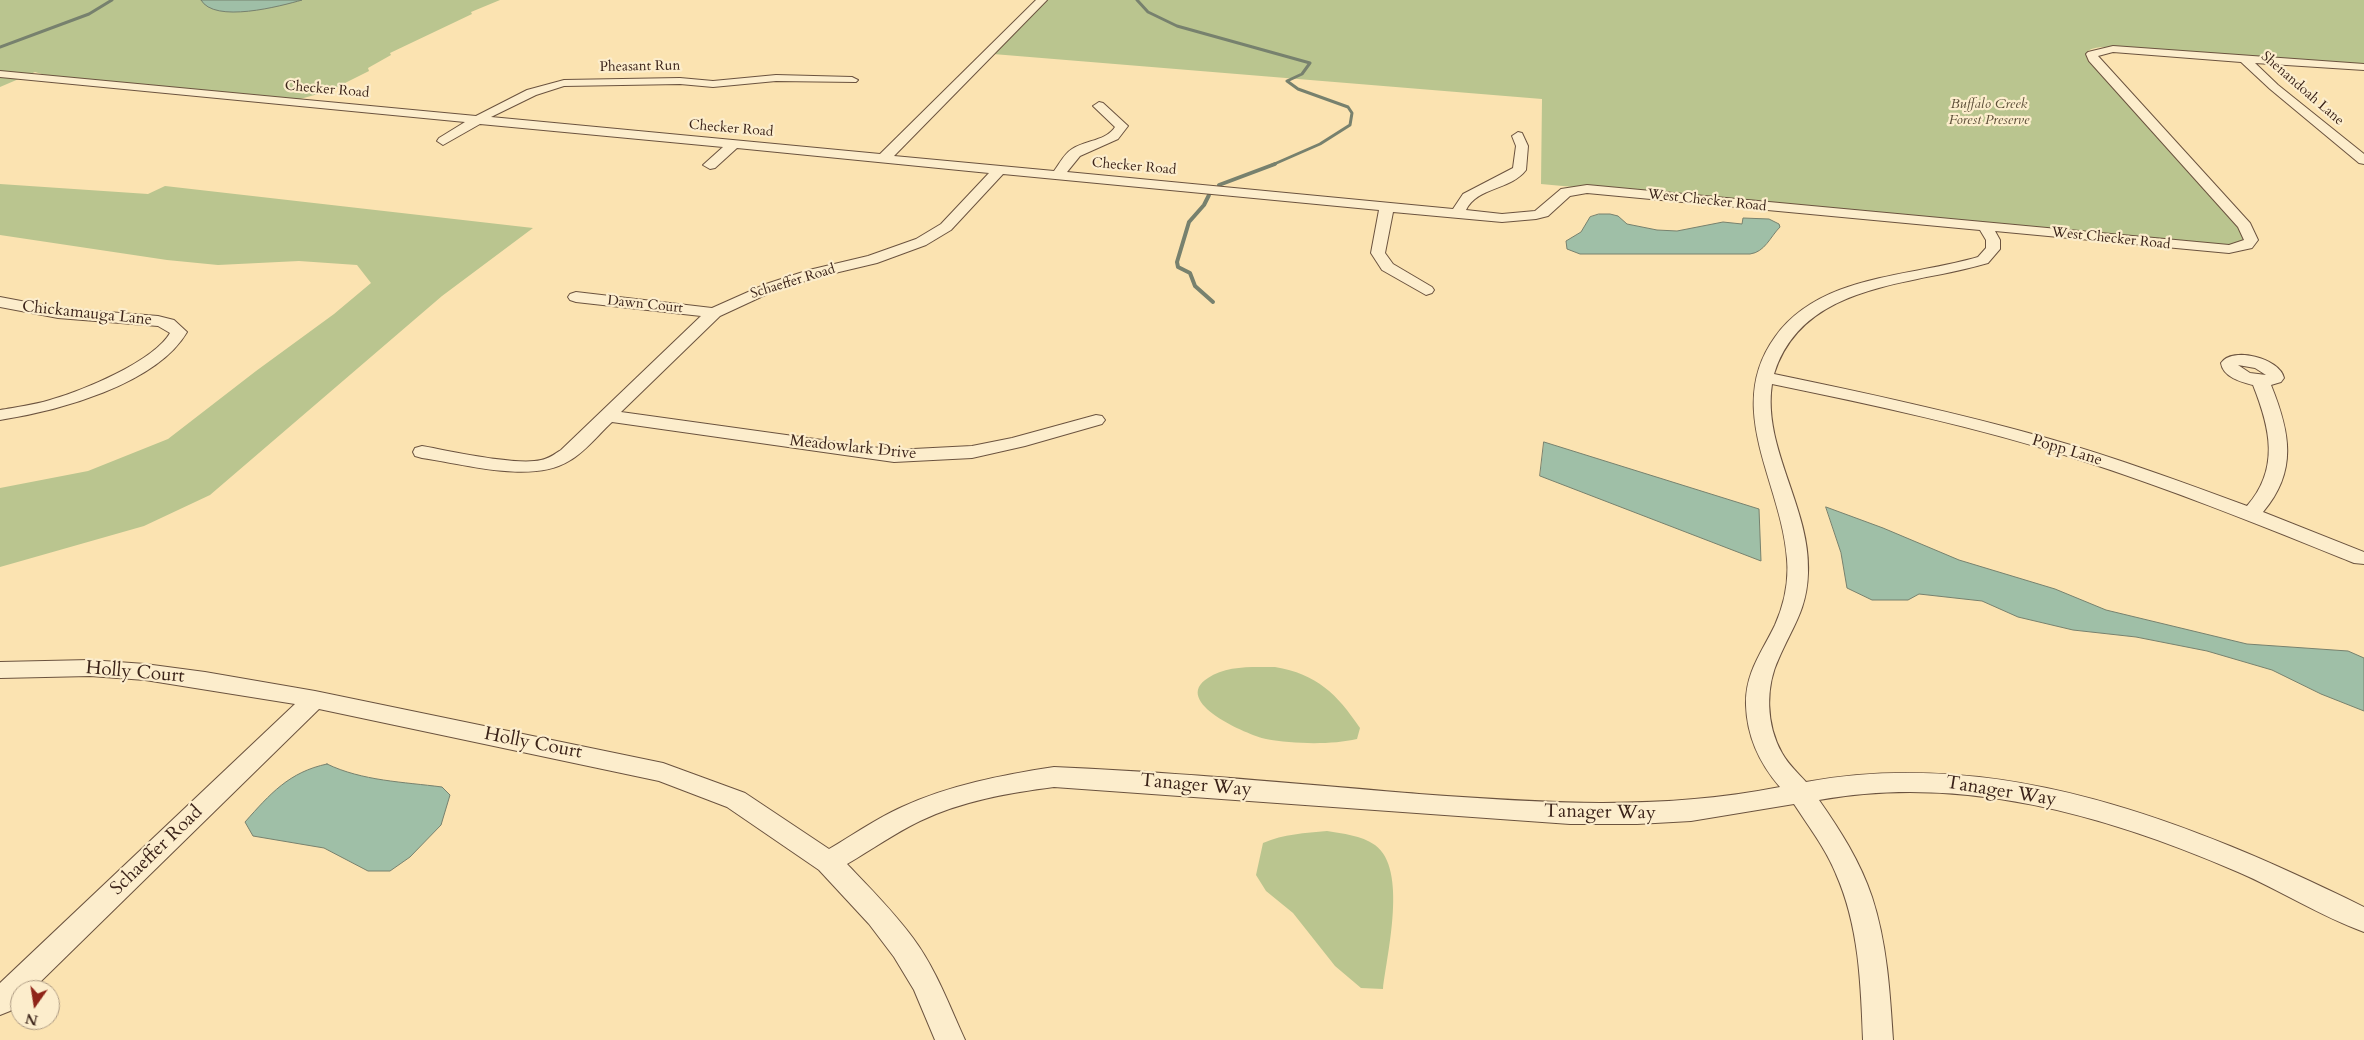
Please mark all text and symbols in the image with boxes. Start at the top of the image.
street label: Shenandoah Lane [2257,48,2347,130]
street label: Pheasant Run [600,58,680,76]
street label: Checker Road [284,78,370,102]
park label: Buffalo Creek Forest Preserve [1949,97,2029,130]
street label: Checker Road [688,117,774,141]
street label: Checker Road [1091,155,1177,179]
street label: West Checker Road [1647,186,1767,216]
street label: West Checker Road [2051,224,2171,254]
street label: Schaeffer Road [749,261,837,303]
street label: Dawn Court [606,293,684,317]
street label: Chickamauga Lane [21,298,153,330]
street label: Popp Lane [2030,431,2104,471]
street label: Meadowlark Drive [789,432,917,464]
street label: Holly Court [85,657,185,689]
street label: Holly Court [482,723,584,765]
street label: Tanager Way [1139,770,1253,802]
street label: Tanager Way [1944,772,2058,812]
street label: Schaeffer Road [106,801,208,901]
street label: Tanager Way [1544,801,1656,825]
north arrow [10,980,60,1030]
text: N [24,1009,40,1030]

